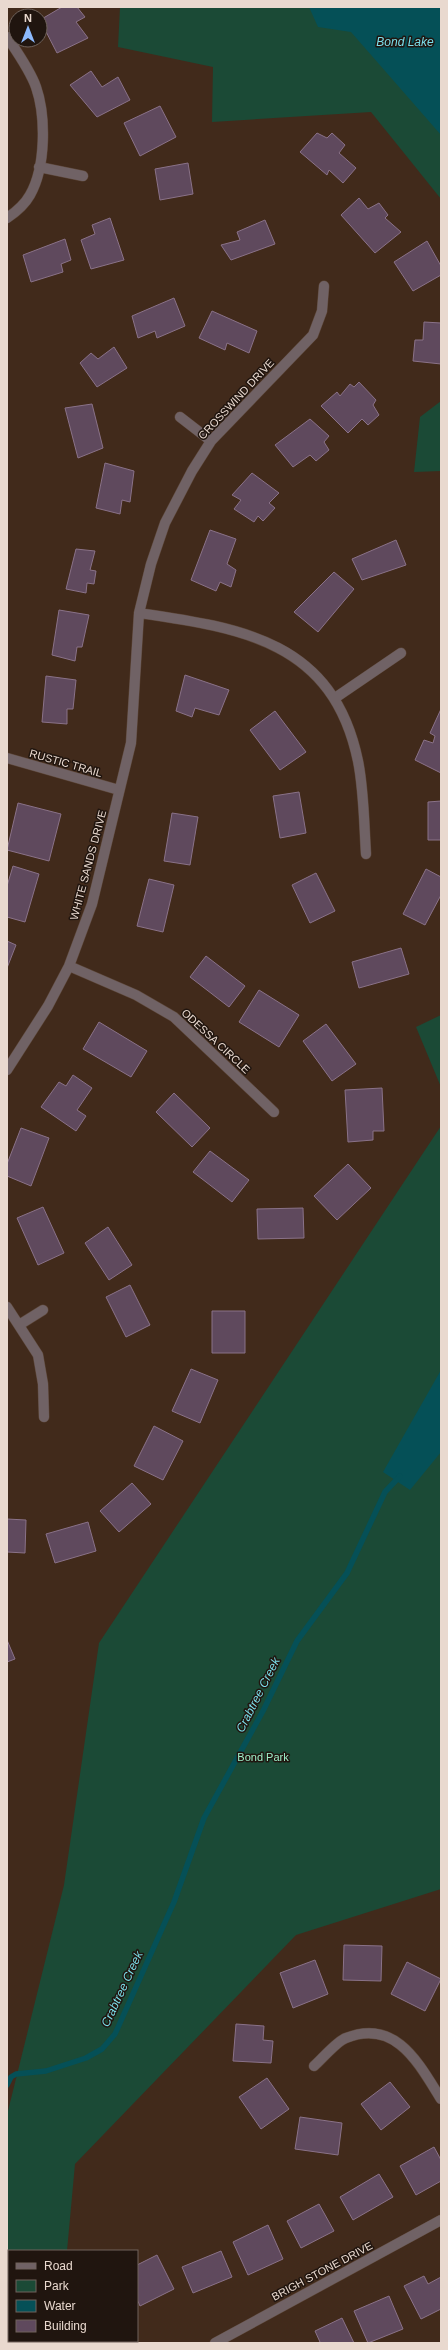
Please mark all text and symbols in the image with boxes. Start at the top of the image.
north arrow [8,8,48,48]
text: N [24,12,32,24]
water label: Bond Lake [376,35,434,49]
street label: CROSSWIND DRIVE [196,356,276,442]
street label: RUSTIC TRAIL [28,747,104,779]
street label: WHITE SANDS DRIVE [68,809,108,921]
street label: ODESSA CIRCLE [179,1006,253,1076]
water label: Crabtree Creek [233,1654,283,1735]
park label: Bond Park [237,1751,289,1763]
water label: Crabtree Creek [98,1948,146,2029]
street label: BRIGH STONE DRIVE [270,2239,374,2303]
legend [8,2250,138,2342]
text: Road [44,2259,73,2273]
text: Park [44,2279,70,2293]
text: Water [44,2299,76,2313]
text: Building [44,2319,87,2333]

